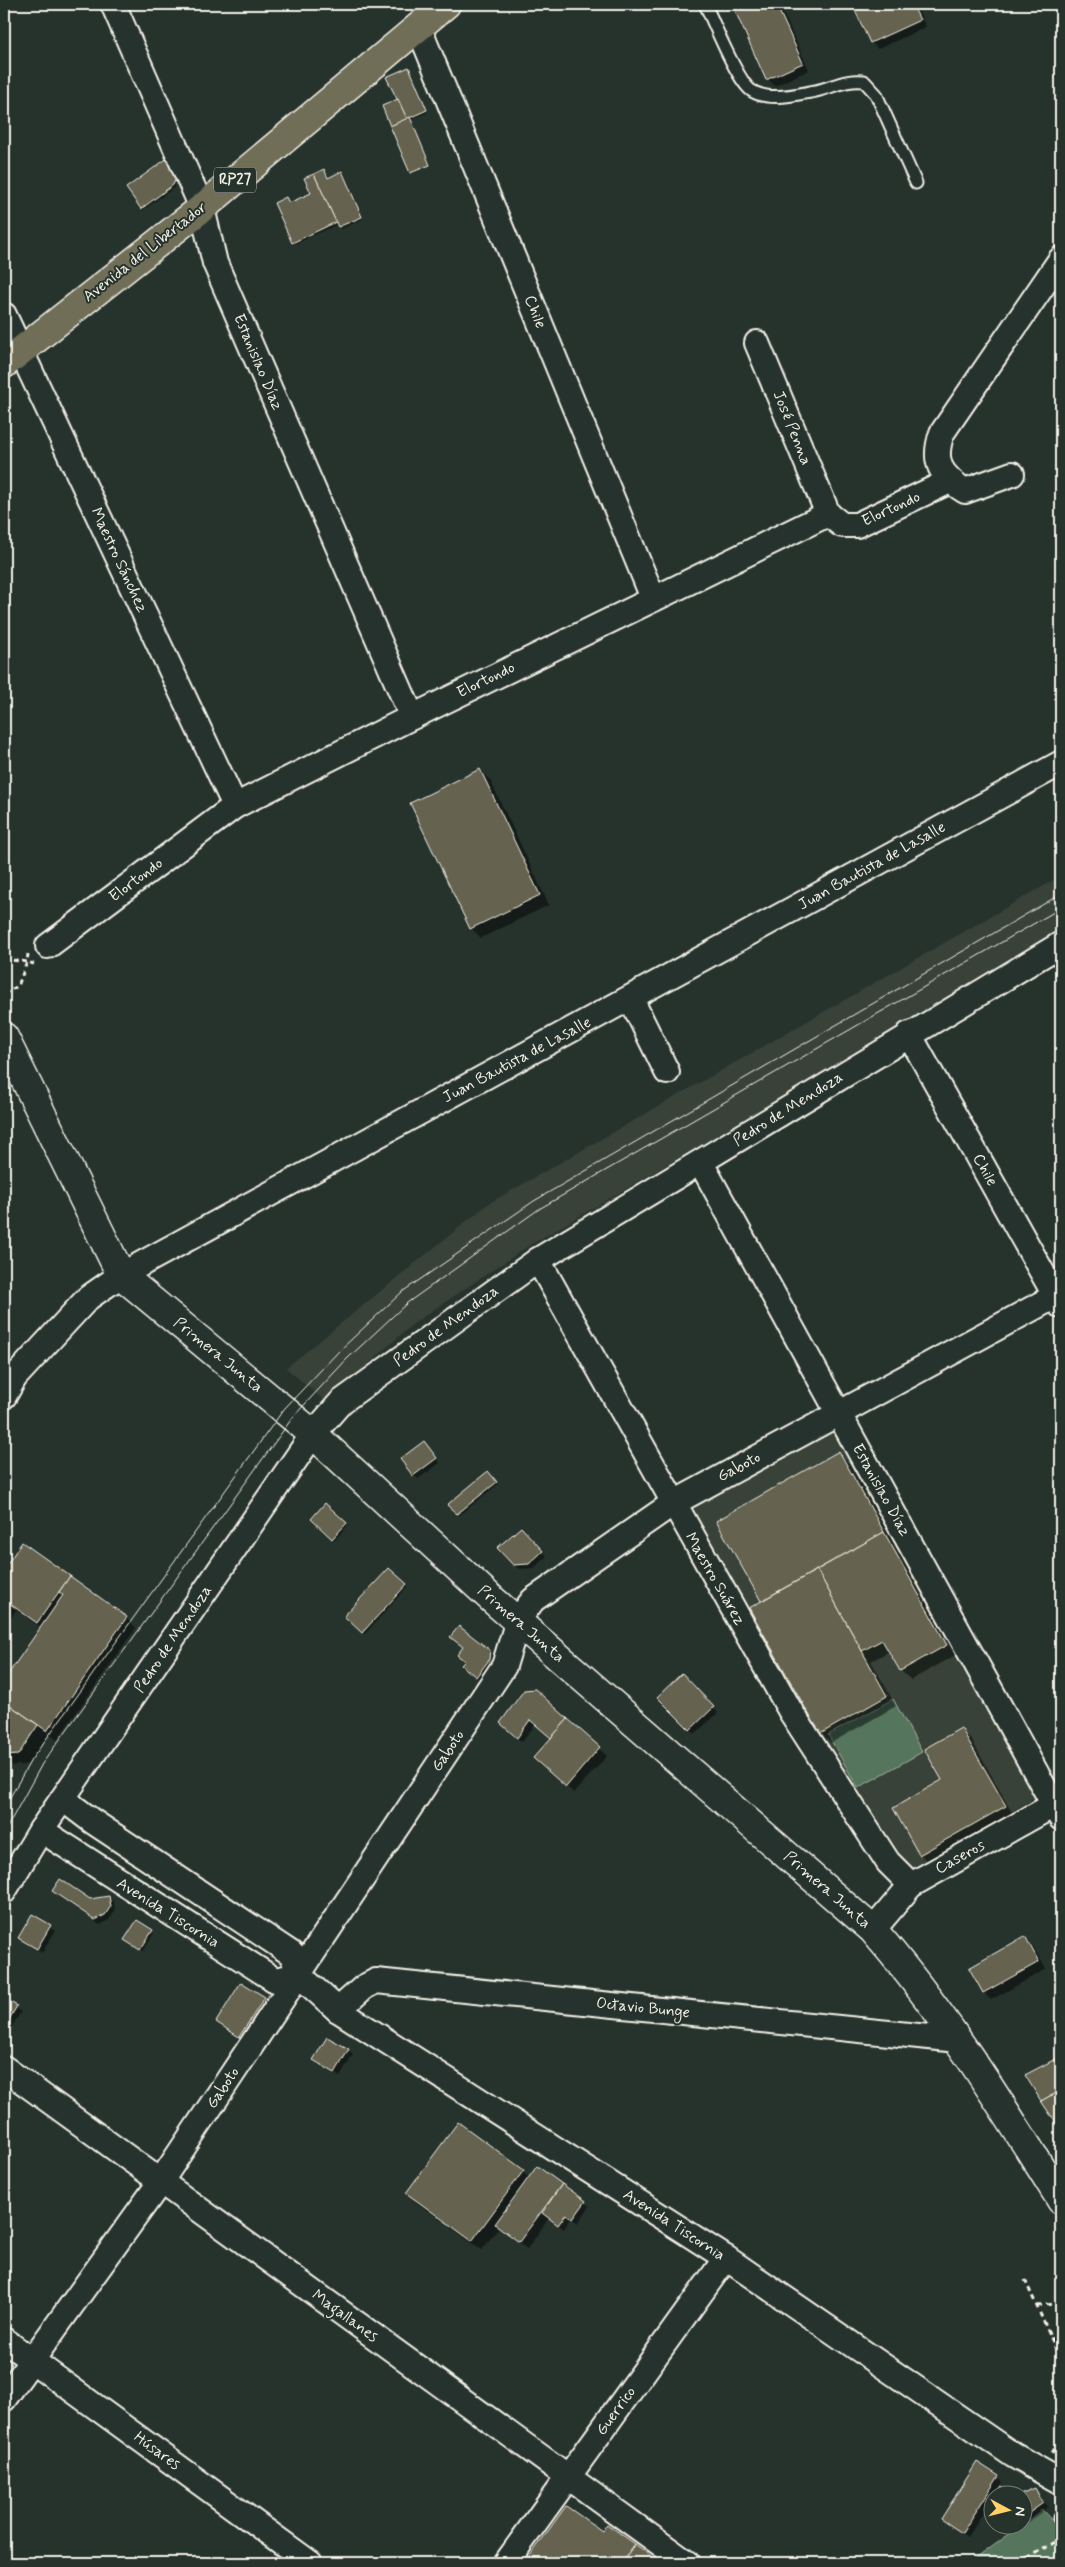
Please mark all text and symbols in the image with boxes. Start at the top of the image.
road number: RP27 [214,168,256,192]
street label: Avenida del Libertador [79,197,211,307]
street label: Chile [519,292,551,332]
street label: Estanislao Díaz [228,311,288,413]
street label: José Penna [768,388,816,468]
street label: Elortondo [858,486,924,532]
street label: Maestro Sánchez [85,504,153,616]
street label: Elortondo [453,657,519,703]
street label: Juan Bautista de Lasalle [795,817,949,915]
street label: Elortondo [105,853,167,907]
street label: Juan Bautista de Lasalle [439,1012,595,1108]
street label: Pedro de Mendoza [729,1067,847,1151]
street label: Chile [968,1150,1002,1190]
street label: Pedro de Mendoza [389,1281,503,1371]
street label: Primera Junta [169,1313,267,1398]
street label: Estanislao Díaz [847,1440,915,1540]
street label: Gaboto [714,1447,764,1487]
street label: Maestro Suárez [680,1529,750,1630]
street label: Primera Junta [473,1580,569,1668]
street label: Pedro de Mendoza [129,1581,217,1697]
street label: Gaboto [426,1726,470,1776]
street label: Caseros [931,1835,989,1879]
street label: Primera Junta [779,1846,875,1934]
street label: Avenida Tiscornia [113,1873,223,1953]
street label: Octavio Bunge [595,1993,691,2024]
street label: Gaboto [201,2063,245,2113]
street label: Avenida Tiscornia [619,2184,729,2266]
street label: Magallanes [307,2285,382,2348]
street label: Guerrico [591,2382,641,2440]
street label: Húsares [129,2427,185,2475]
north arrow [982,2484,1032,2534]
text: N [1010,2506,1029,2517]

